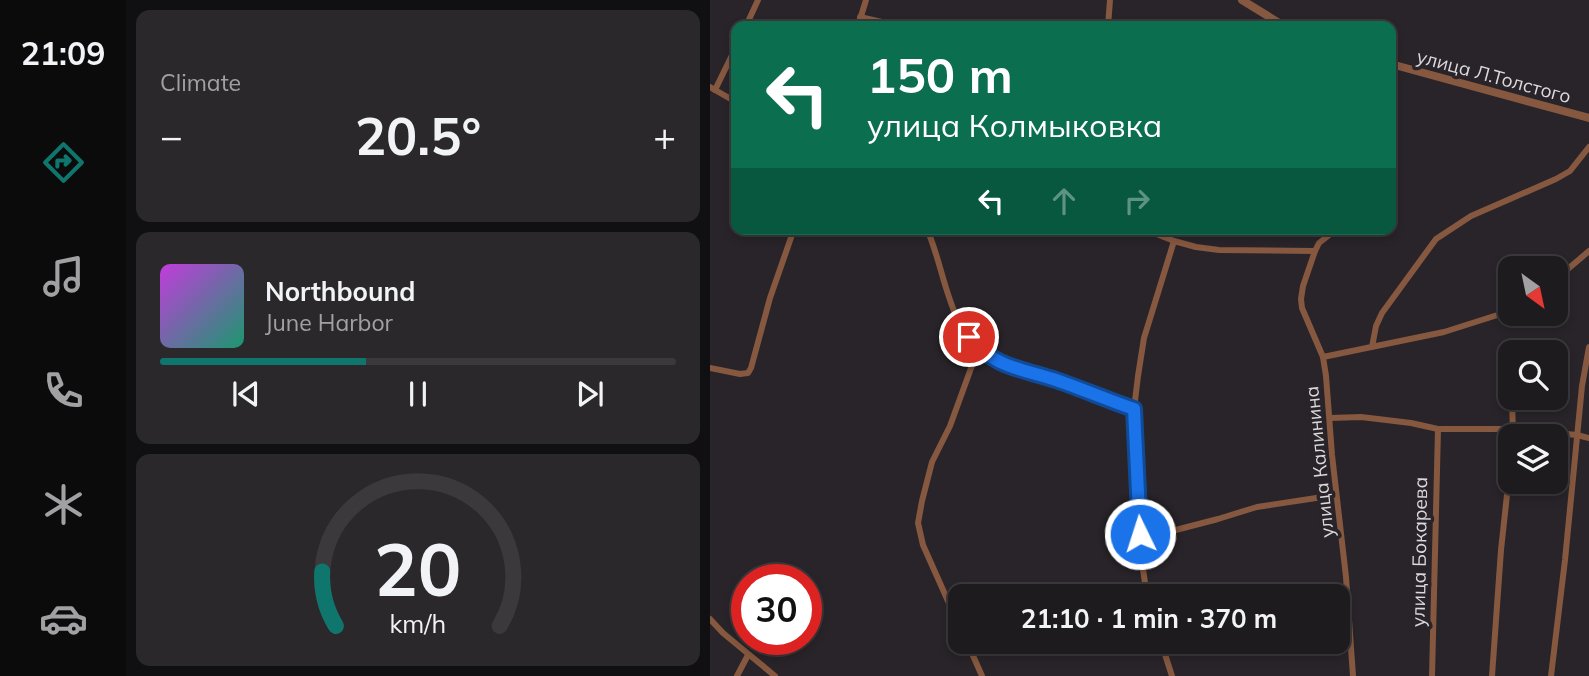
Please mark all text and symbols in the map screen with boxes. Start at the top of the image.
text: 21:09 [21,33,105,73]
text: 150 m [867,44,1013,105]
street label: улица Л.Толстого [1414,44,1574,108]
icon: left [752,49,843,140]
text: Climate [160,68,241,97]
text: 20.5° [355,103,481,168]
text: улица Колмыковка [867,105,1162,145]
text: − [160,112,183,160]
text: + [653,112,676,160]
icon: directions [39,138,88,187]
icon: left [972,182,1010,220]
icon: ahead [1045,182,1083,220]
icon: right [1118,182,1156,220]
icon: music [39,252,88,301]
north arrow [1498,256,1568,326]
map controls [1498,256,1568,494]
text: Northbound [265,275,415,308]
pin [939,307,999,367]
text: June Harbor [265,308,393,337]
icon: arrive [950,318,988,356]
button: search [1498,340,1568,410]
icon: phone [39,366,88,415]
icon: previous [227,375,265,413]
icon: pause [399,375,437,413]
icon: next [571,375,609,413]
street label: улица Калинина [1299,385,1339,539]
button: layers [1498,424,1568,494]
street label: улица Бокарева [1406,477,1432,627]
icon: climate [39,480,88,529]
position arrow [1103,497,1177,571]
text: 20 [374,523,462,614]
speed limit sign: 30 [731,564,822,655]
icon: car [39,594,88,643]
text: 21:10 · 1 min · 370 m [1021,602,1277,635]
text: km/h [390,608,446,639]

